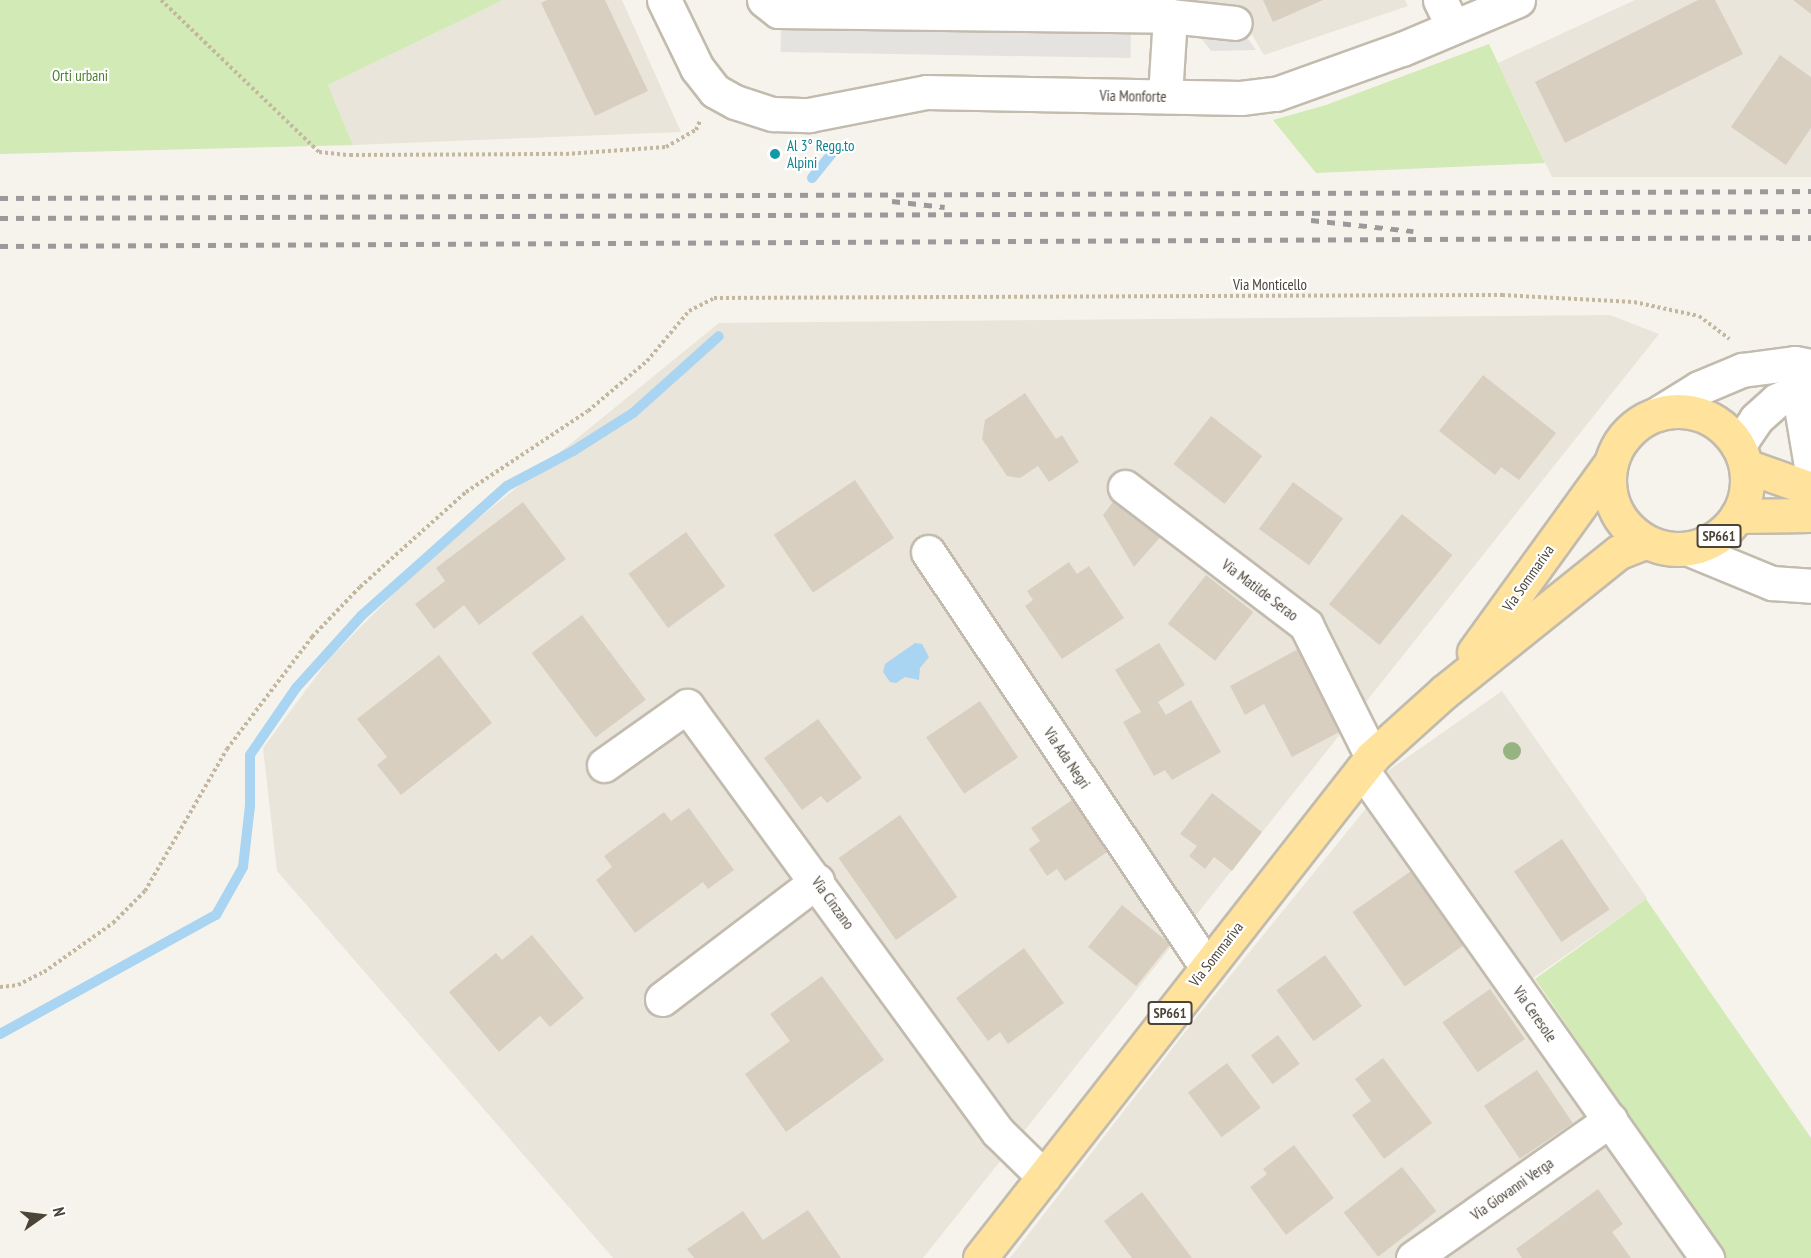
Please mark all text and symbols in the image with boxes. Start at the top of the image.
park label: Orti urbani [52,67,108,85]
street label: Via Monforte [1099,86,1167,106]
place label: Al 3° Regg.to Alpini [787,136,855,171]
marker: Al 3° Regg.to Alpini [768,147,782,161]
street label: Via Monticello [1233,276,1307,294]
road number: SP661 [1696,525,1742,547]
street label: Via Sommariva [1499,541,1557,615]
street label: Via Matilde Serao [1218,555,1302,625]
street label: Via Ada Negri [1040,724,1094,792]
street label: Via Cinzano [808,873,858,933]
street label: Via Sommariva [1185,918,1247,990]
street label: Via Ceresole [1509,983,1561,1045]
road number: SP661 [1148,1002,1192,1024]
street label: Via Giovanni Verga [1467,1154,1557,1224]
north arrow [12,1186,72,1246]
text: N [49,1205,70,1218]

